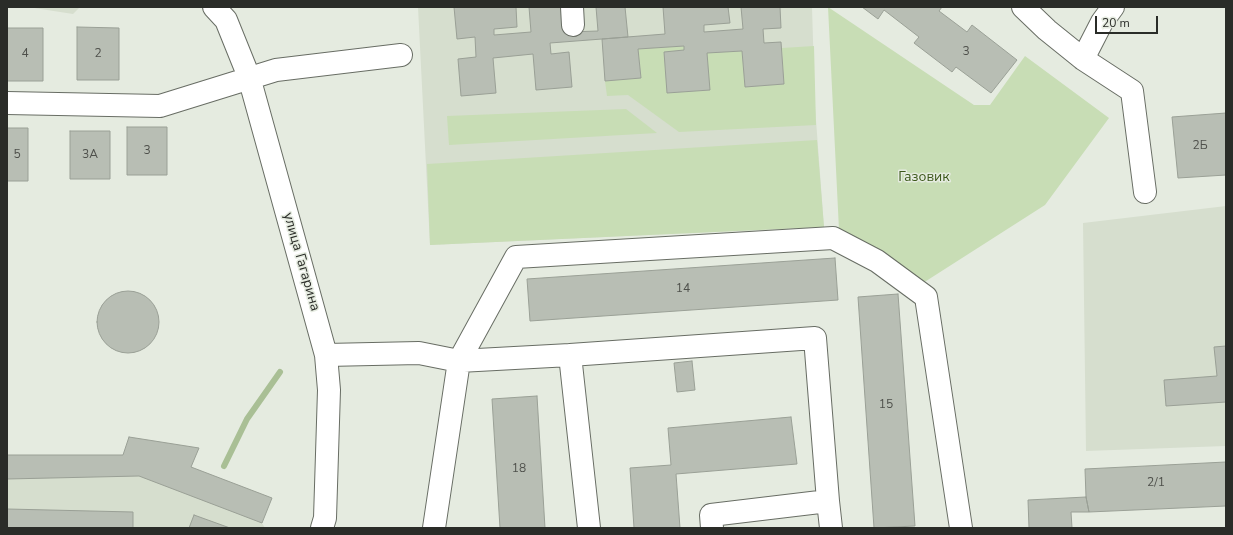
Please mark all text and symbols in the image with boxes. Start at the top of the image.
scale bar [1097,8,1160,34]
text: 20 m [1102,15,1130,31]
house number: 3 [962,45,970,59]
house number: 4 [21,47,29,61]
house number: 2 [94,47,102,61]
house number: 2Б [1192,139,1208,153]
house number: 3 [143,144,151,158]
house number: 5 [13,148,21,162]
house number: 3А [82,148,98,162]
park label: Газовик [898,170,950,186]
street label: улица Гагарина [279,211,323,313]
house number: 14 [676,282,690,296]
house number: 15 [879,398,893,412]
house number: 18 [512,462,526,476]
house number: 2/1 [1147,476,1165,490]

